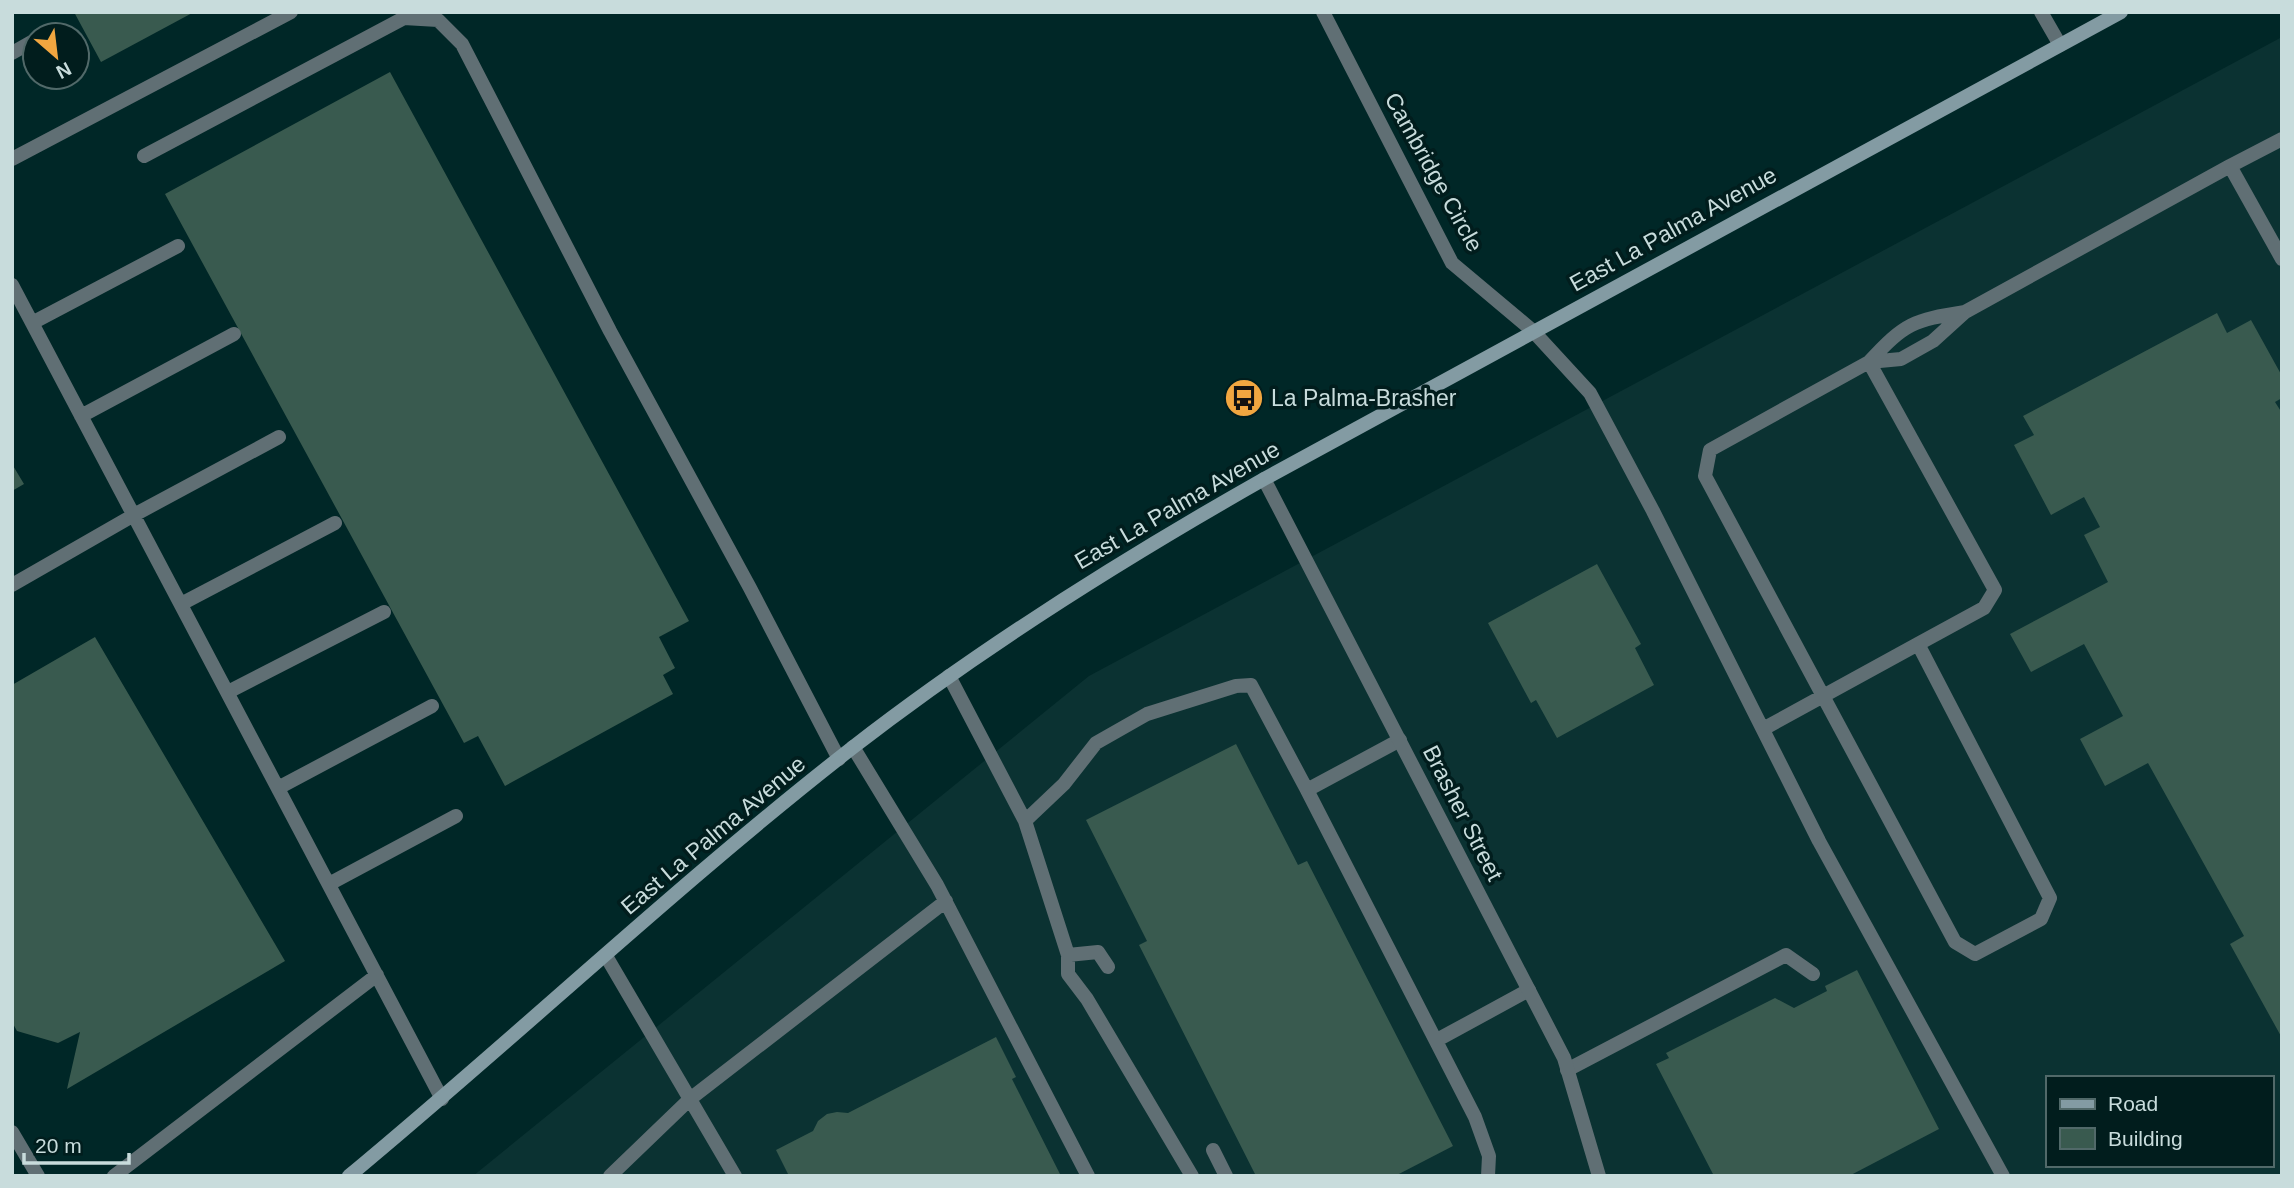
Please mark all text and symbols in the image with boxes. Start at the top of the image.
north arrow [21,21,91,91]
text: N [53,58,75,83]
street label: Cambridge Circle [1380,88,1488,256]
street label: East La Palma Avenue [1565,161,1781,297]
bus stop icon: La Palma-Brasher [1223,377,1265,419]
place label: La Palma-Brasher [1271,385,1457,411]
street label: East La Palma Avenue [1070,436,1284,574]
street label: Brasher Street [1418,741,1509,886]
street label: East La Palma Avenue [616,750,810,920]
legend [2046,1076,2273,1167]
text: Road [2108,1092,2158,1115]
scale bar [24,1122,130,1166]
text: Building [2108,1127,2183,1150]
text: 20 m [35,1134,82,1157]

